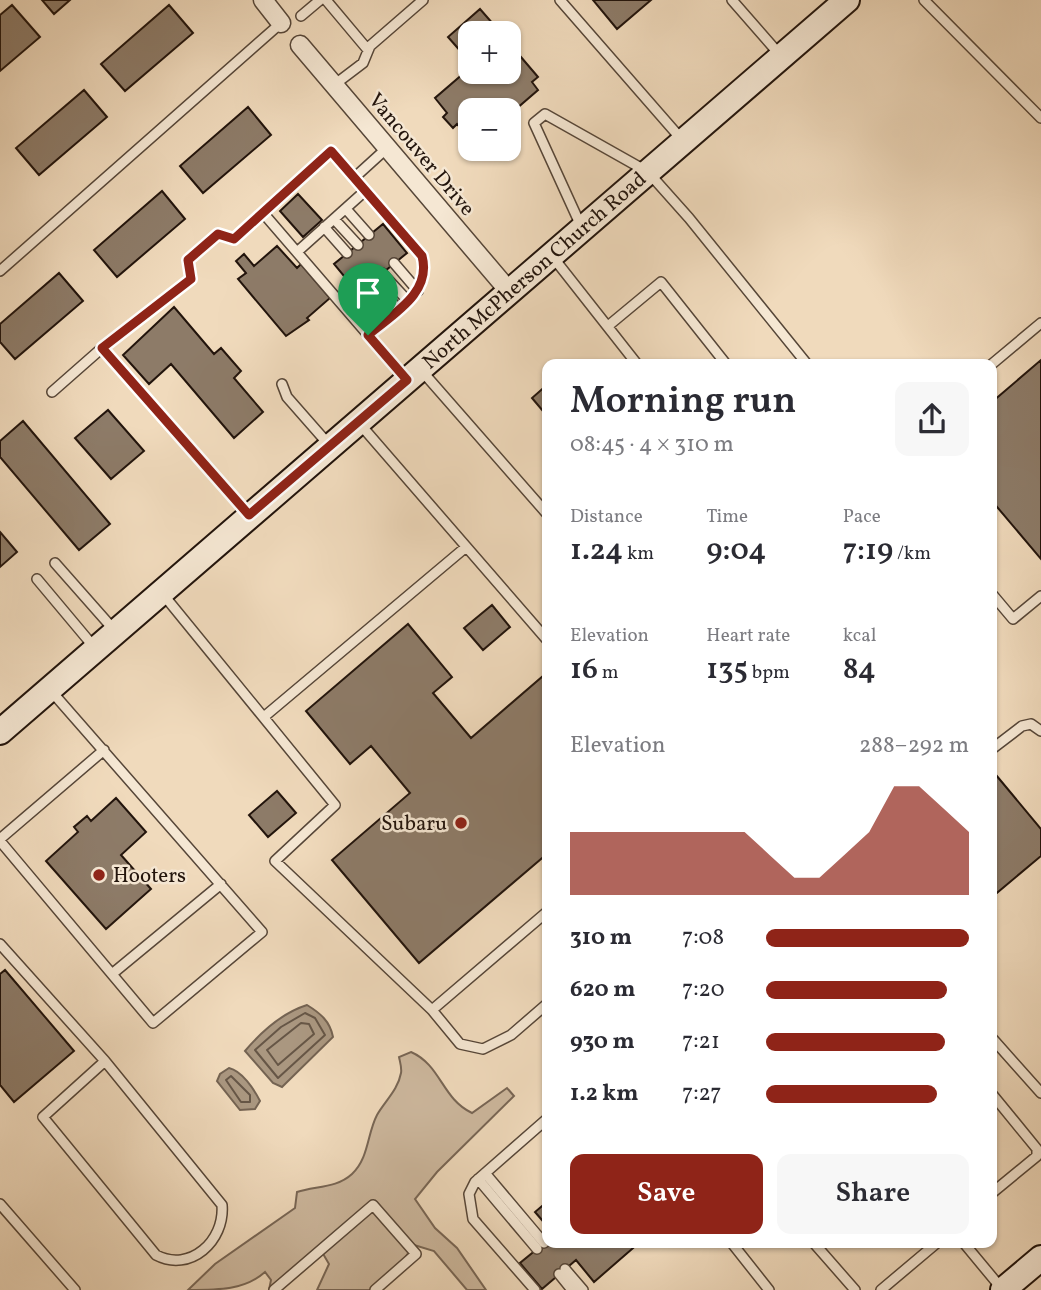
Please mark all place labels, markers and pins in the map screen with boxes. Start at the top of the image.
pin [338,263,398,335]
place label: Subaru [381,810,447,839]
marker: Subaru [453,815,469,831]
place label: Hooters [113,862,186,891]
marker: Hooters [91,867,107,883]

